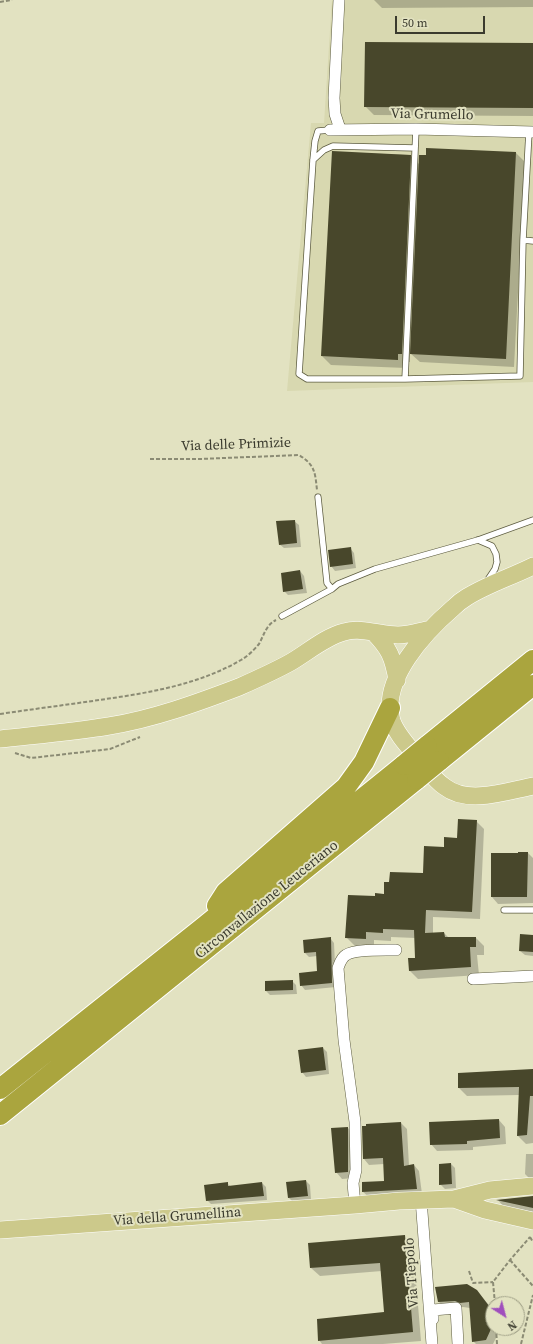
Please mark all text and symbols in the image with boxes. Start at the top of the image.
scale bar [397,8,487,34]
text: 50 m [402,15,428,31]
street label: Via Grumello [390,106,474,124]
street label: Via delle Primizie [181,435,291,455]
street label: Circonvallazione Leuceriano [192,837,342,963]
street label: Via della Grumellina [112,1204,242,1230]
street label: Via Tiepolo [401,1237,423,1309]
north arrow [485,1296,525,1336]
text: N [504,1317,519,1334]

